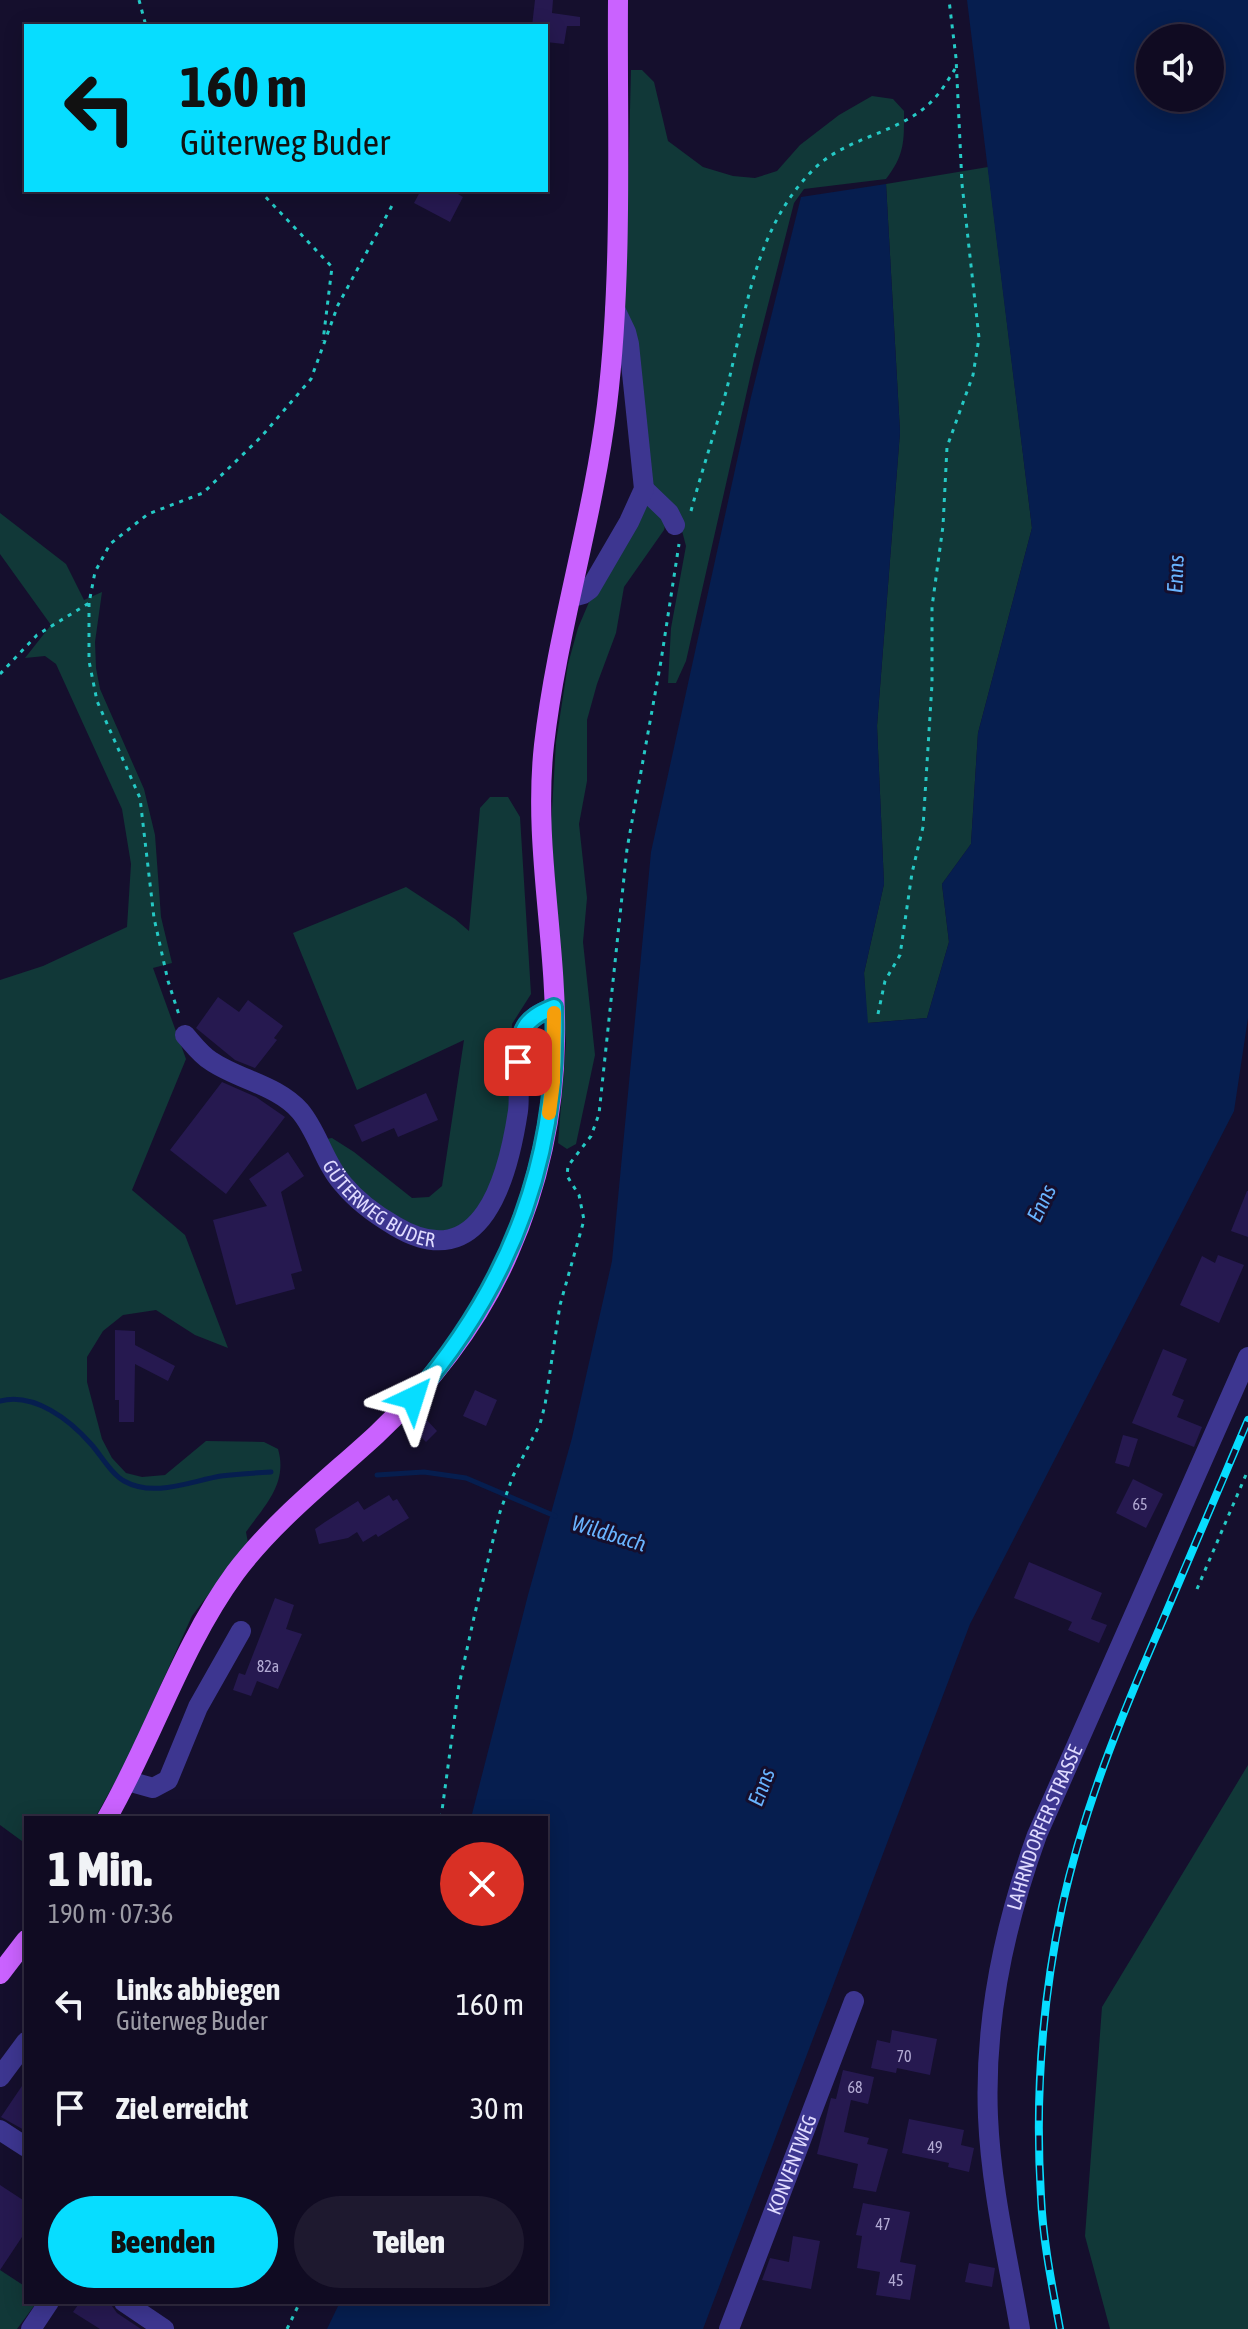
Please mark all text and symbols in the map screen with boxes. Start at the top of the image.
map controls [1136,24,1224,112]
button: sound [1136,24,1224,112]
text: 160 m [180,55,307,119]
icon: left [48,56,152,160]
text: Güterweg Buder [180,121,390,163]
water label: Enns [1161,554,1189,594]
pin [484,1028,552,1096]
icon: arrive [496,1040,540,1084]
street label: GÜTERWEG BUDER [318,1156,437,1251]
water label: Enns [1021,1180,1061,1226]
position arrow [371,1356,455,1440]
house number: 65 [1132,1495,1148,1513]
water label: Wildbach [569,1509,650,1557]
house number: 82a [257,1657,279,1675]
street label: LAHRNDORFER STRASSE [1002,1741,1086,1913]
water label: Enns [742,1764,780,1810]
text: 1 Min. [48,1841,152,1896]
button: close [440,1842,524,1926]
text: 190 m · 07:36 [48,1899,173,1929]
text: Links abbiegen [116,1972,280,2006]
icon: left [48,1982,92,2026]
text: 160 m [456,1987,524,2021]
text: Güterweg Buder [116,2006,268,2036]
house number: 70 [896,2047,912,2065]
house number: 68 [847,2078,863,2096]
icon: arrive [48,2086,92,2130]
text: Ziel erreicht [116,2091,248,2125]
text: 30 m [470,2091,524,2125]
street label: KONVENTWEG [762,2111,821,2218]
house number: 49 [927,2138,943,2156]
button: Beenden [48,2196,278,2288]
button: Teilen [294,2196,524,2288]
house number: 47 [875,2215,891,2233]
house number: 45 [888,2271,904,2289]

